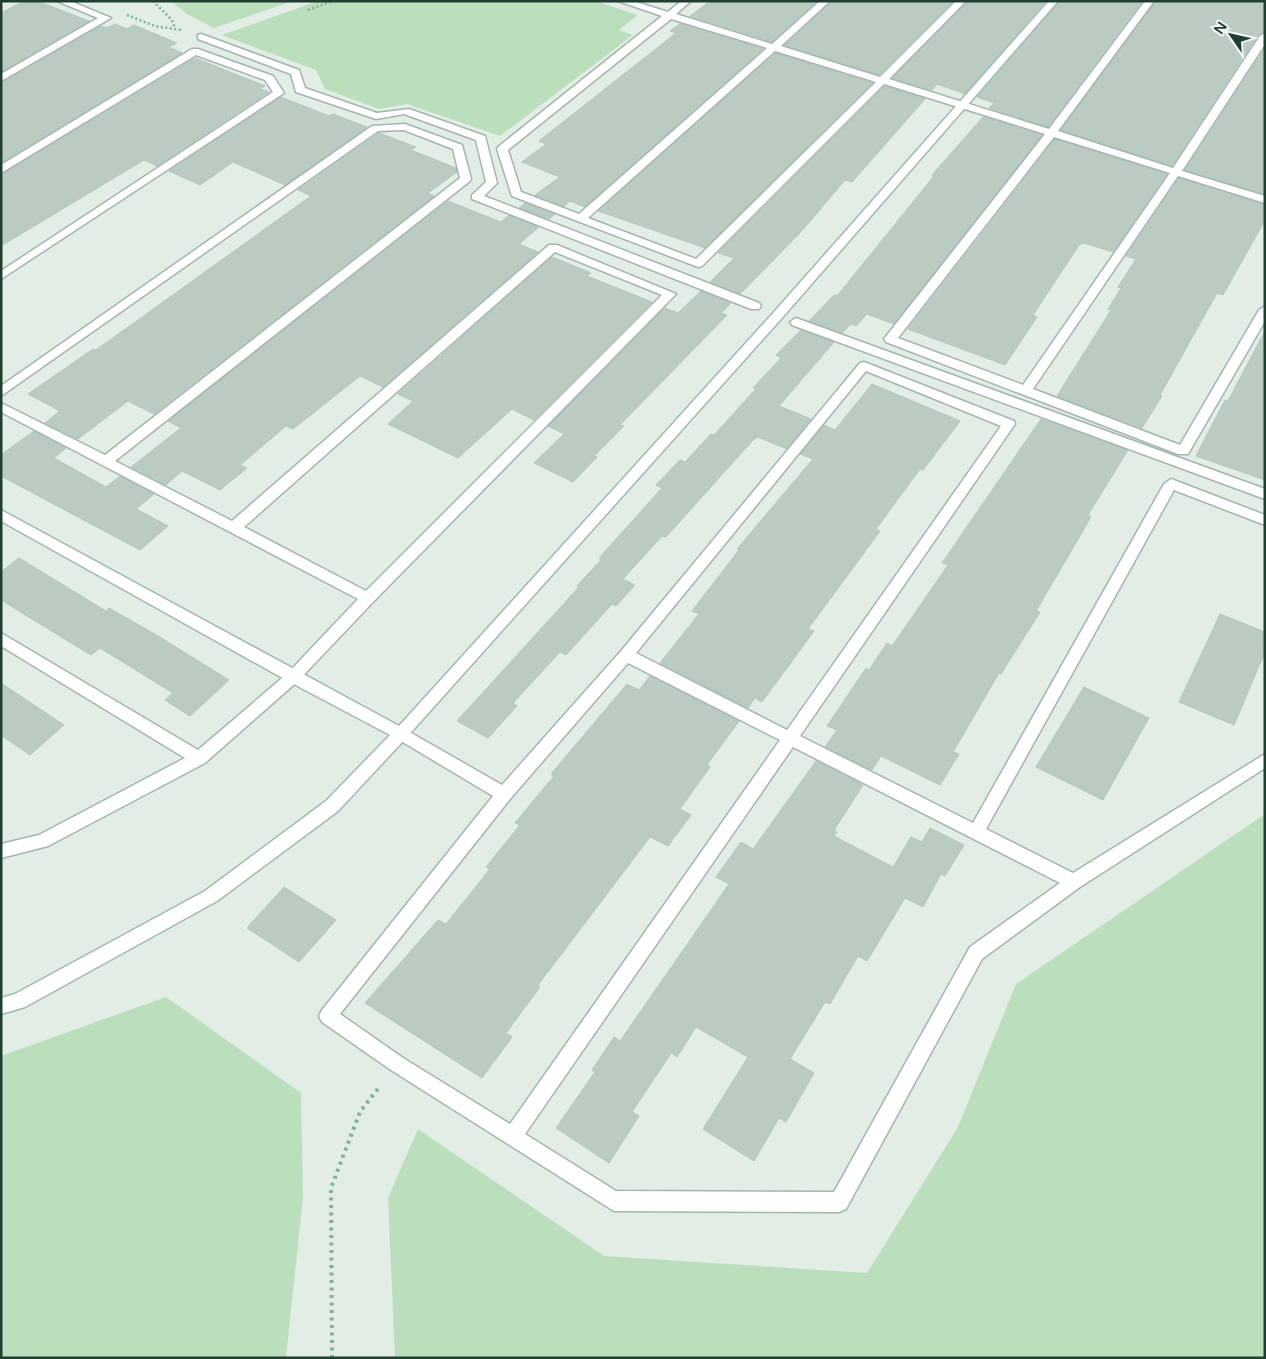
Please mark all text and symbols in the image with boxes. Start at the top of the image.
north arrow [1206,10,1256,60]
text: N [1210,19,1231,37]

